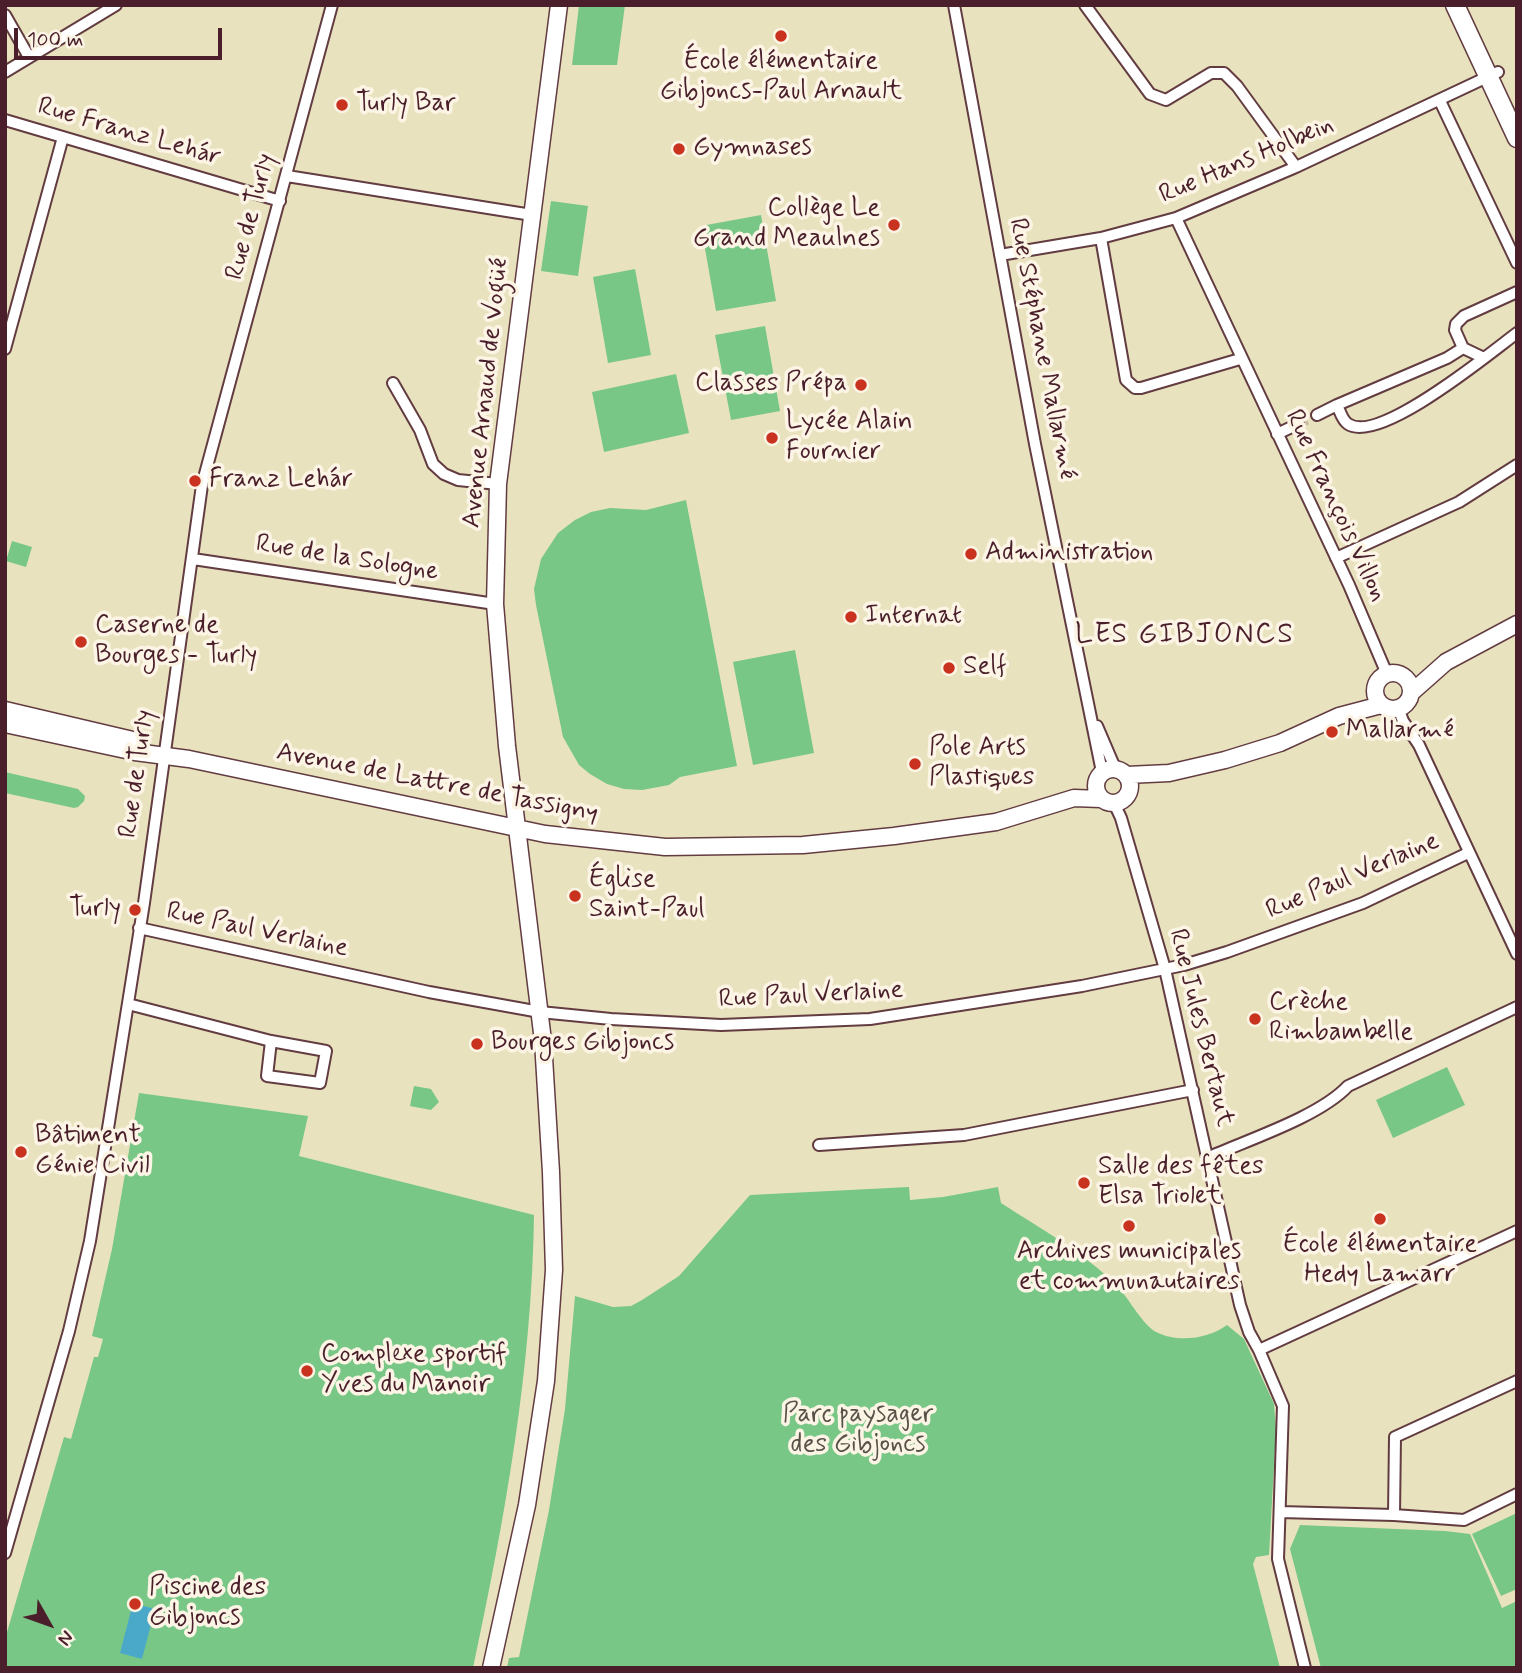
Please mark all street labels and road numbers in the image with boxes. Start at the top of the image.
street label: Rue Franz Lehár [34,92,224,174]
street label: Rue Hans Holbein [1155,110,1339,212]
street label: Rue de Turly [220,150,284,284]
street label: Rue Stéphane Mallarmé [1000,216,1082,482]
street label: Avenue Arnaud de Vogüé [457,256,517,530]
street label: Rue François Villon [1277,405,1393,607]
street label: Rue de la Sologne [253,529,441,589]
street label: Rue de Turly [114,708,162,840]
street label: Avenue de Lattre de Tassigny [274,737,600,831]
street label: Rue Paul Verlaine [1262,827,1444,927]
street label: Rue Paul Verlaine [163,897,351,965]
street label: Rue Jules Bertaut [1160,926,1240,1130]
street label: Rue Paul Verlaine [718,976,904,1016]

